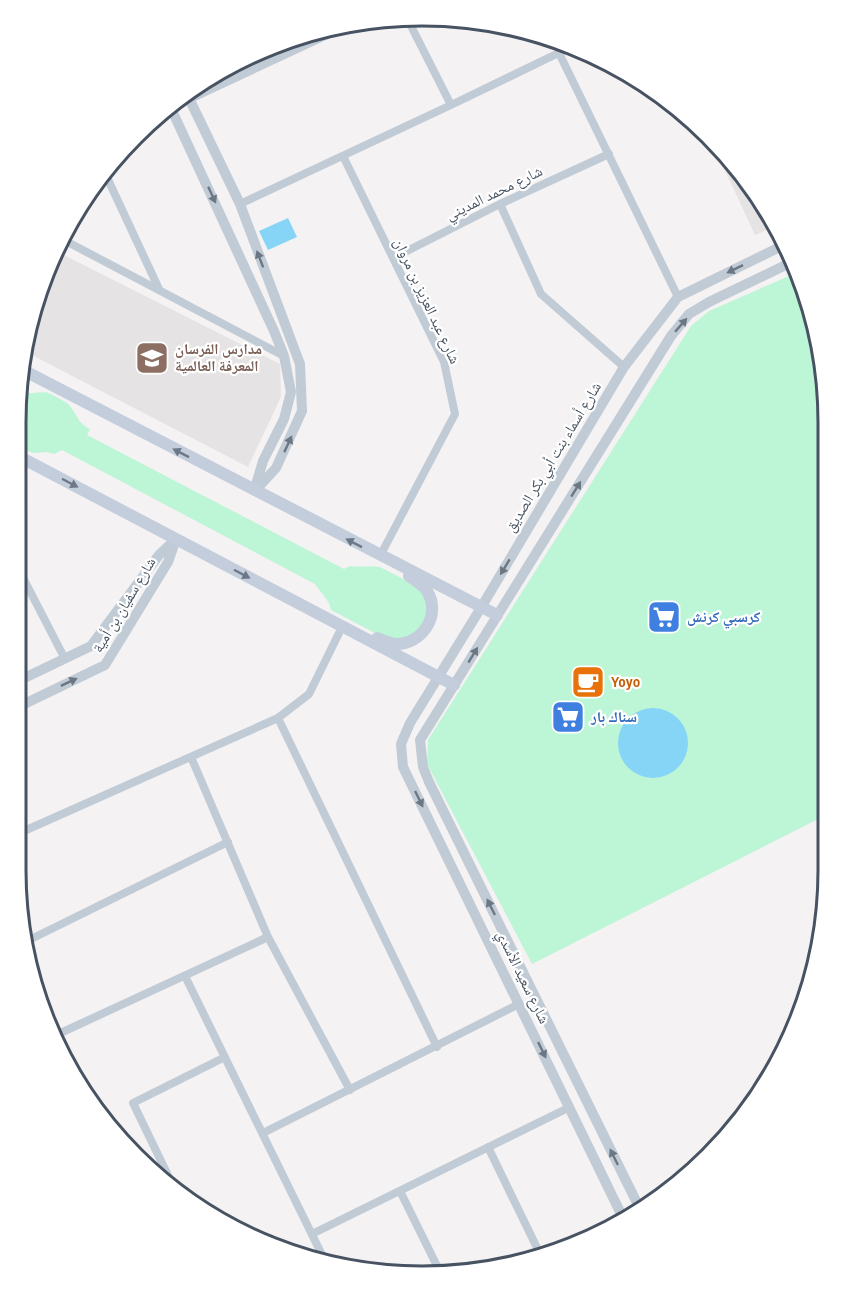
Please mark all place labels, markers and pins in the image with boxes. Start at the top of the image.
place label: مدارس الفرسان المعرفة العالمية [175,338,262,376]
school or university icon: مدارس الفرسان المعرفة العالمية [134,340,170,376]
supermarket icon: كرسبي كرنش [646,599,682,635]
place label: كرسبي كرنش [687,606,761,629]
cafe icon: Yoyo [570,664,606,700]
place label: Yoyo [611,671,640,692]
supermarket icon: سناك بار [550,699,586,735]
place label: سناك بار [590,706,637,727]

